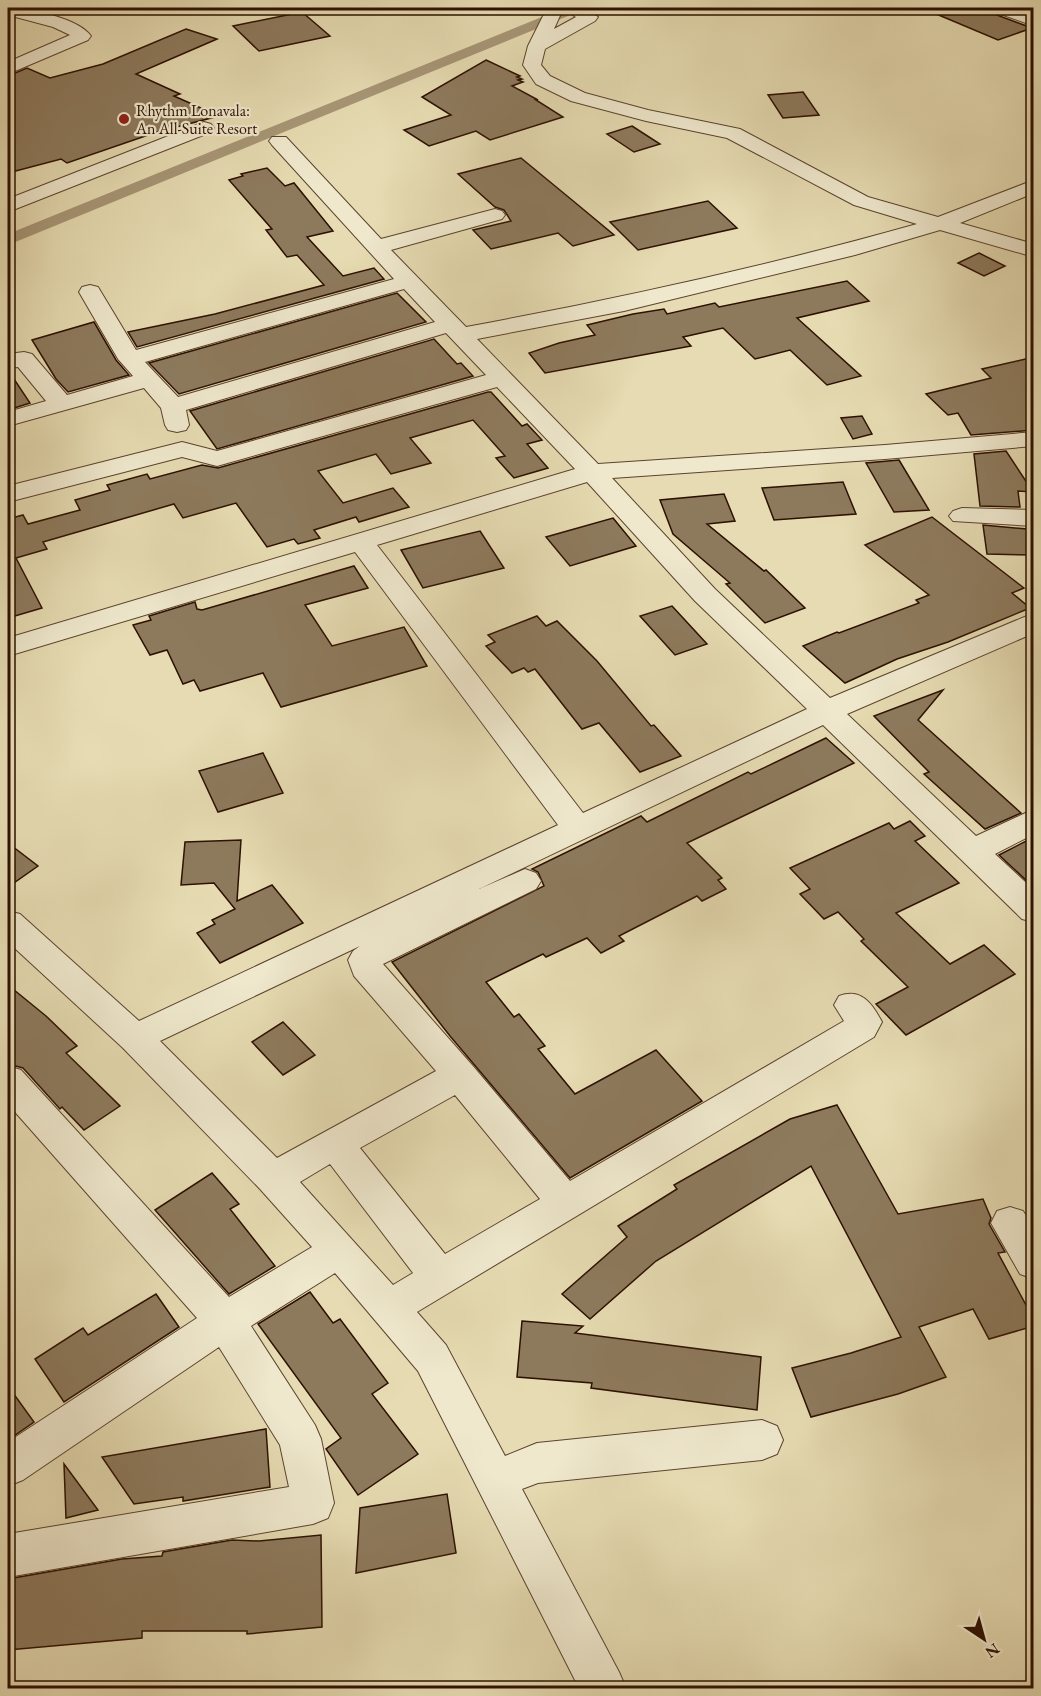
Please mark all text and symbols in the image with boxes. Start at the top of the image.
place label: Rhythm Lonavala: An All-Suite Resort [135,100,257,139]
marker: Rhythm Lonavala: An All-Suite Resort [117,112,131,126]
north arrow [954,1609,1014,1669]
text: N [981,1638,1004,1663]

